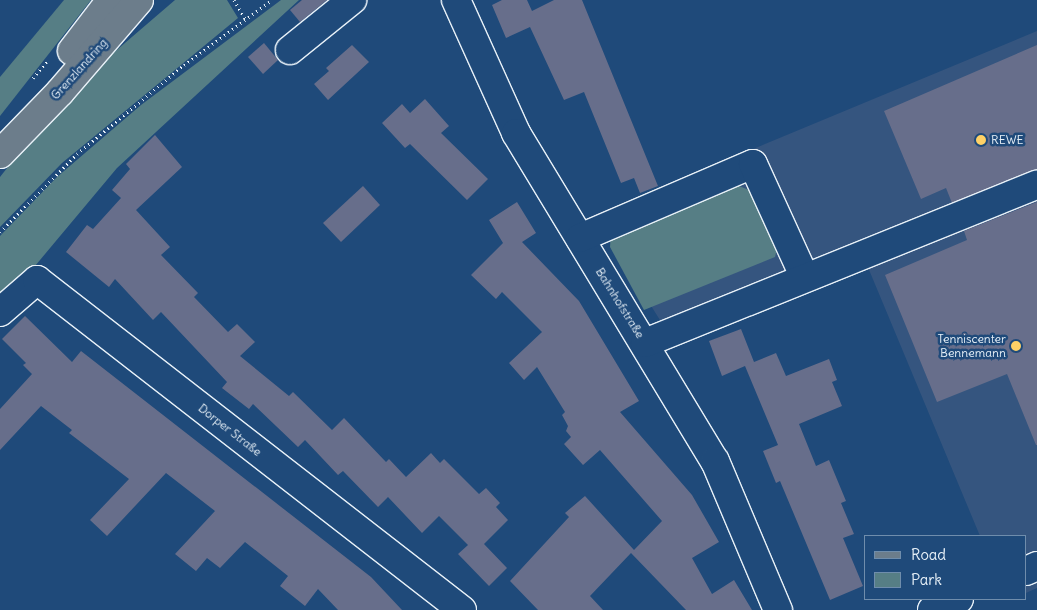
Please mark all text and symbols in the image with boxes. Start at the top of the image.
street label: Grenzlandring [48,36,110,102]
place label: REWE [991,133,1024,147]
marker: REWE [975,134,987,146]
street label: Bahnhofstraße [593,265,647,341]
place label: Tenniscenter Bennemann [938,332,1006,360]
marker: Tenniscenter Bennemann [1010,340,1022,352]
street label: Dorper Straße [195,401,265,459]
legend [864,535,1027,600]
text: Road [911,545,946,564]
text: Park [911,570,942,589]

